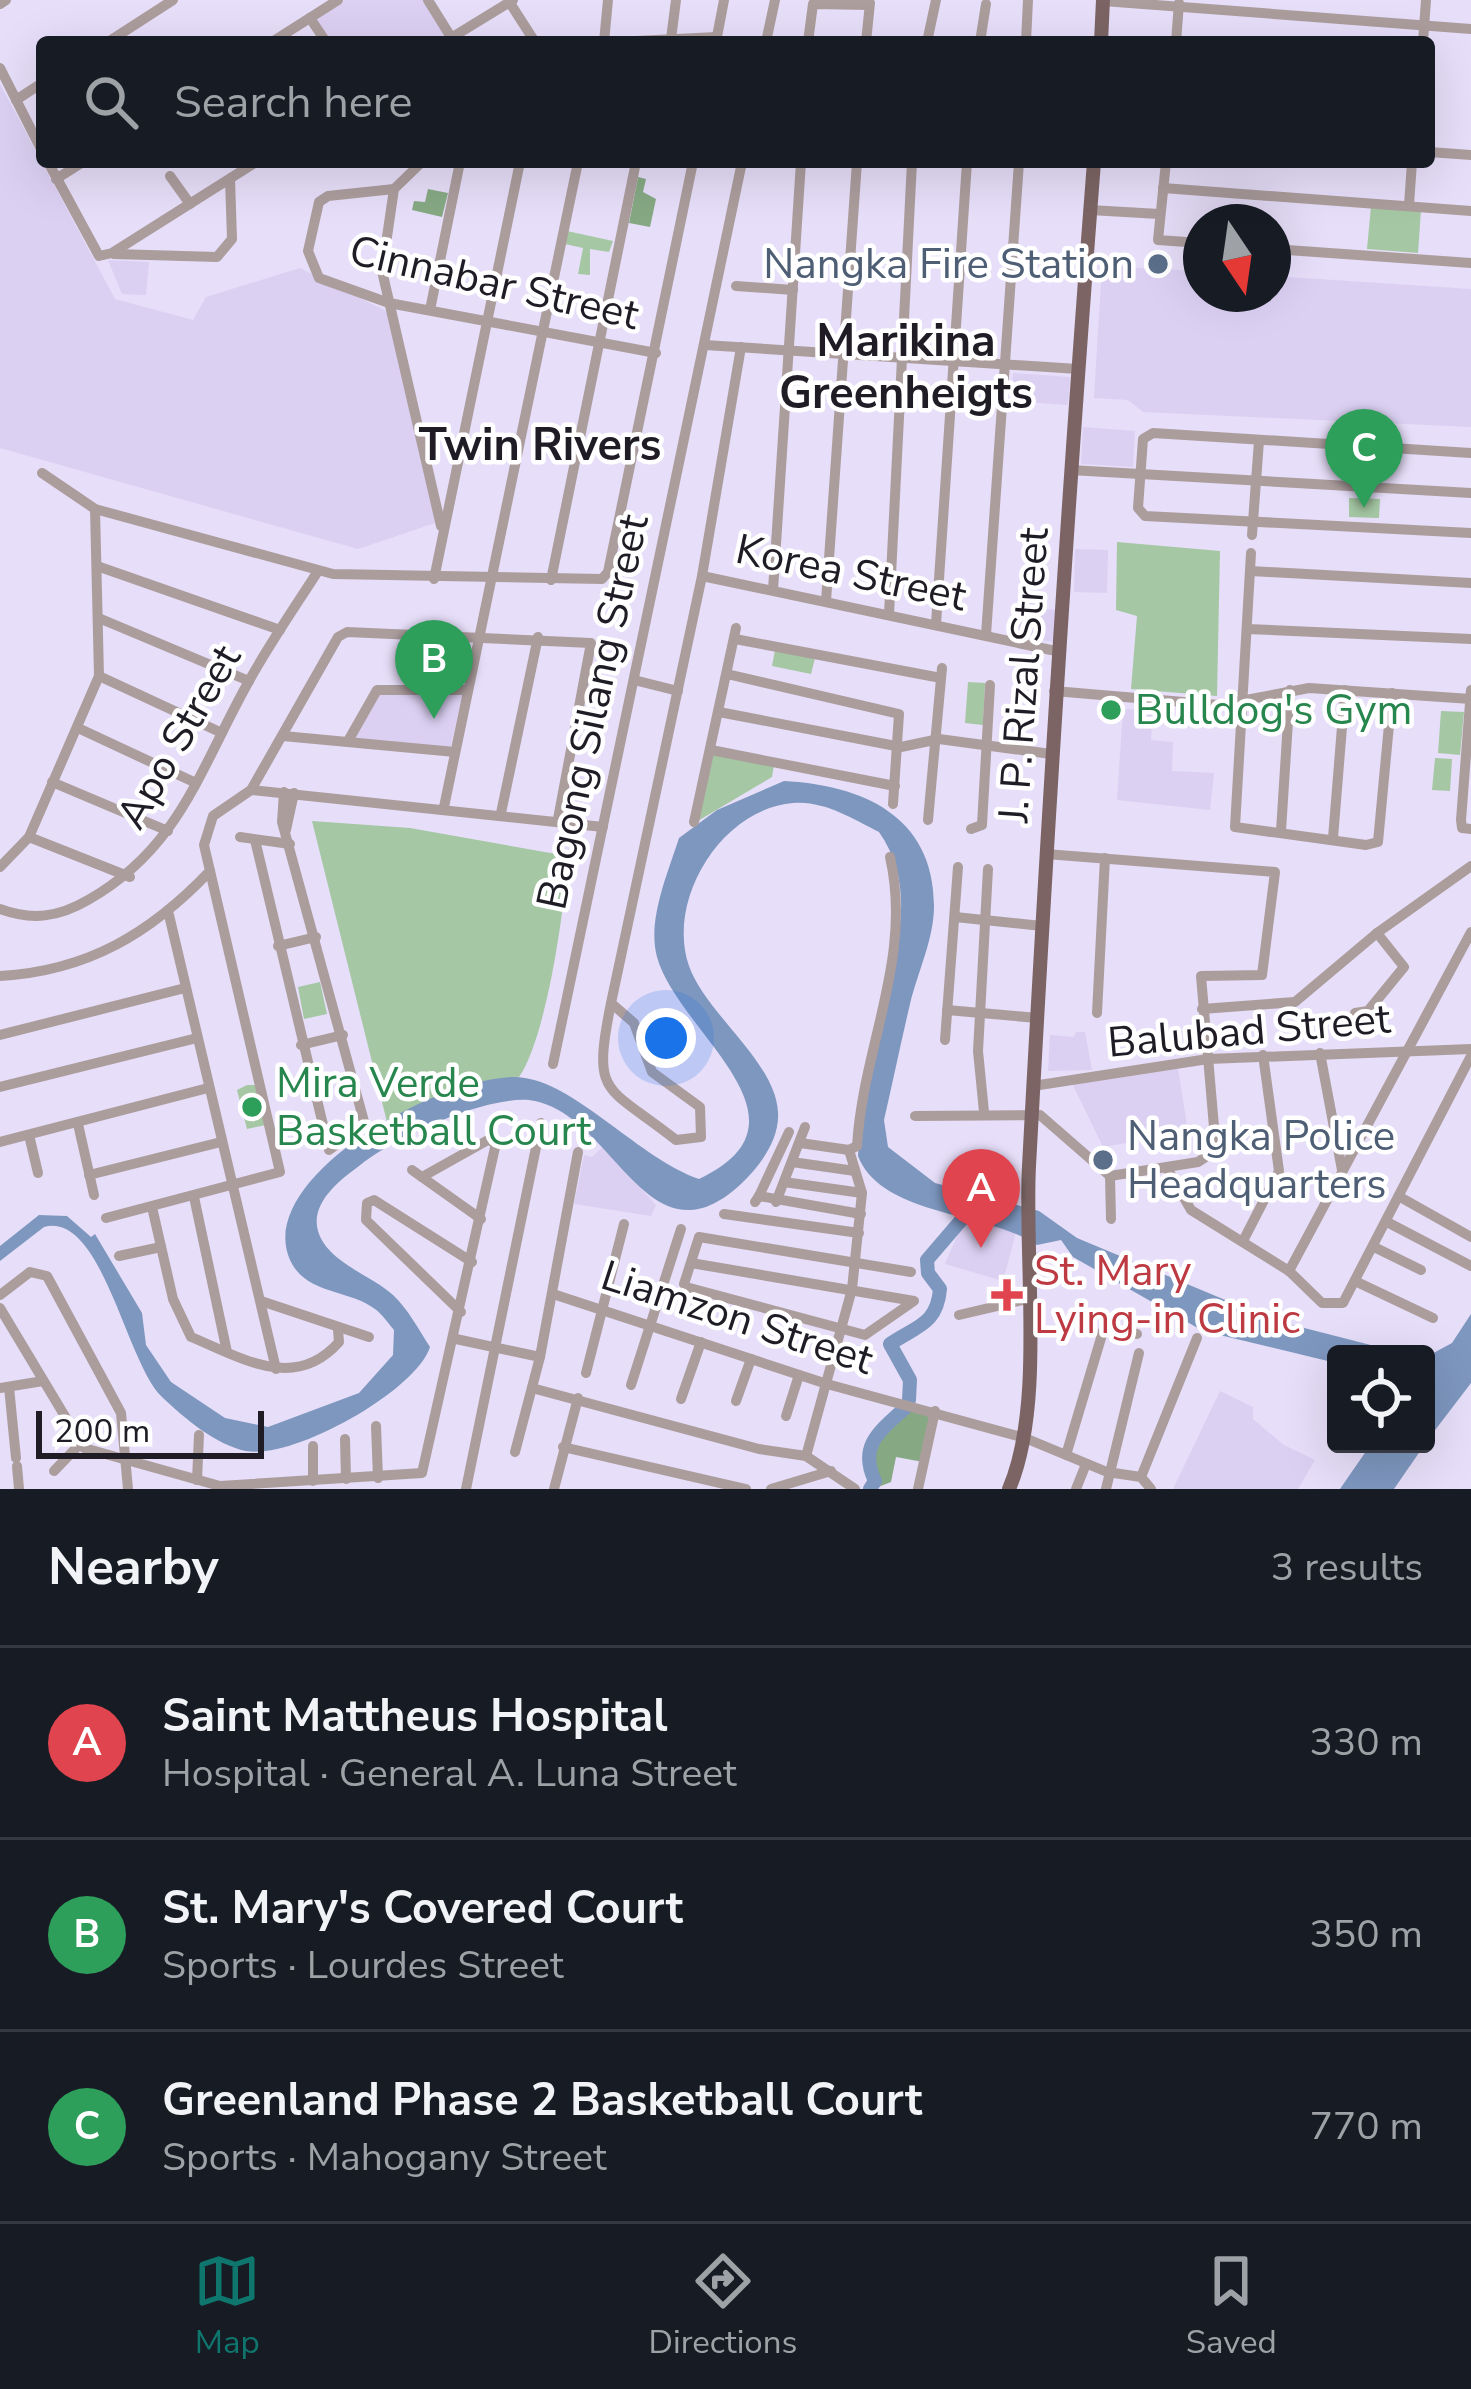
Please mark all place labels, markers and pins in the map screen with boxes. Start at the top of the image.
place label: Nangka Fire Station [763,236,1134,293]
marker: Nangka Fire Station [1145,251,1171,277]
pin: C [1325,409,1403,508]
pin: B [395,620,473,719]
place label: Bulldog's Gym [1135,682,1412,739]
marker: Bulldog's Gym [1098,697,1124,723]
place label: Mira Verde Basketball Court [276,1055,592,1160]
marker: Mira Verde Basketball Court [239,1094,265,1120]
place label: Nangka Police Headquarters [1127,1108,1395,1213]
marker: Nangka Police Headquarters [1090,1147,1116,1173]
pin: A [942,1149,1020,1248]
place label: St. Mary Lying-in Clinic [1034,1243,1301,1348]
marker: St. Mary Lying-in Clinic [991,1279,1023,1311]

